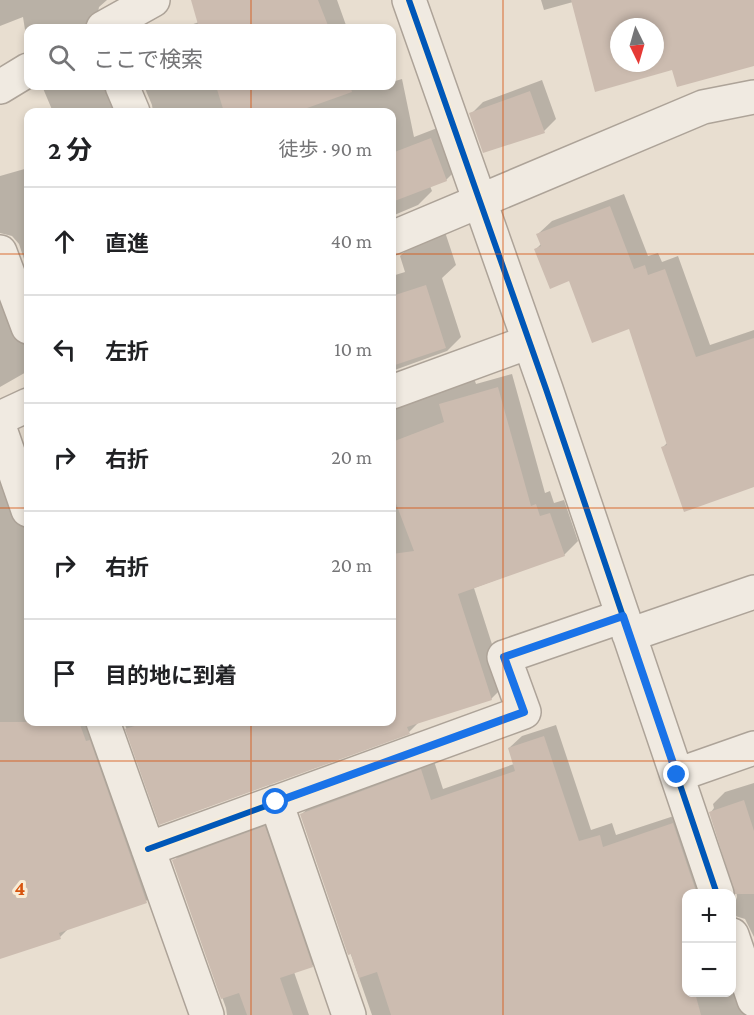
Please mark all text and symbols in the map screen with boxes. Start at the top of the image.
north arrow [610,18,664,72]
search box [24,24,396,90]
icon: search [45,41,78,74]
text: ここで検索 [93,47,203,72]
text: 2 分 [48,136,92,165]
text: 徒歩 · 90 m [278,138,372,160]
icon: ahead [48,225,81,258]
text: 40 m [331,230,372,252]
text: 直進 [105,231,149,256]
icon: left [48,333,81,366]
text: 10 m [334,338,372,360]
text: 左折 [105,339,149,364]
icon: right [48,441,81,474]
text: 20 m [331,446,372,468]
text: 右折 [105,447,149,472]
icon: right [48,549,81,582]
text: 20 m [331,554,372,576]
text: 右折 [105,555,149,580]
icon: arrive [48,657,81,690]
text: 目的地に到着 [105,663,237,688]
route end [663,761,689,787]
route start [262,788,288,814]
text: 4 [15,877,26,899]
map controls [682,889,736,997]
button: + [682,889,736,943]
button: − [682,943,736,997]

